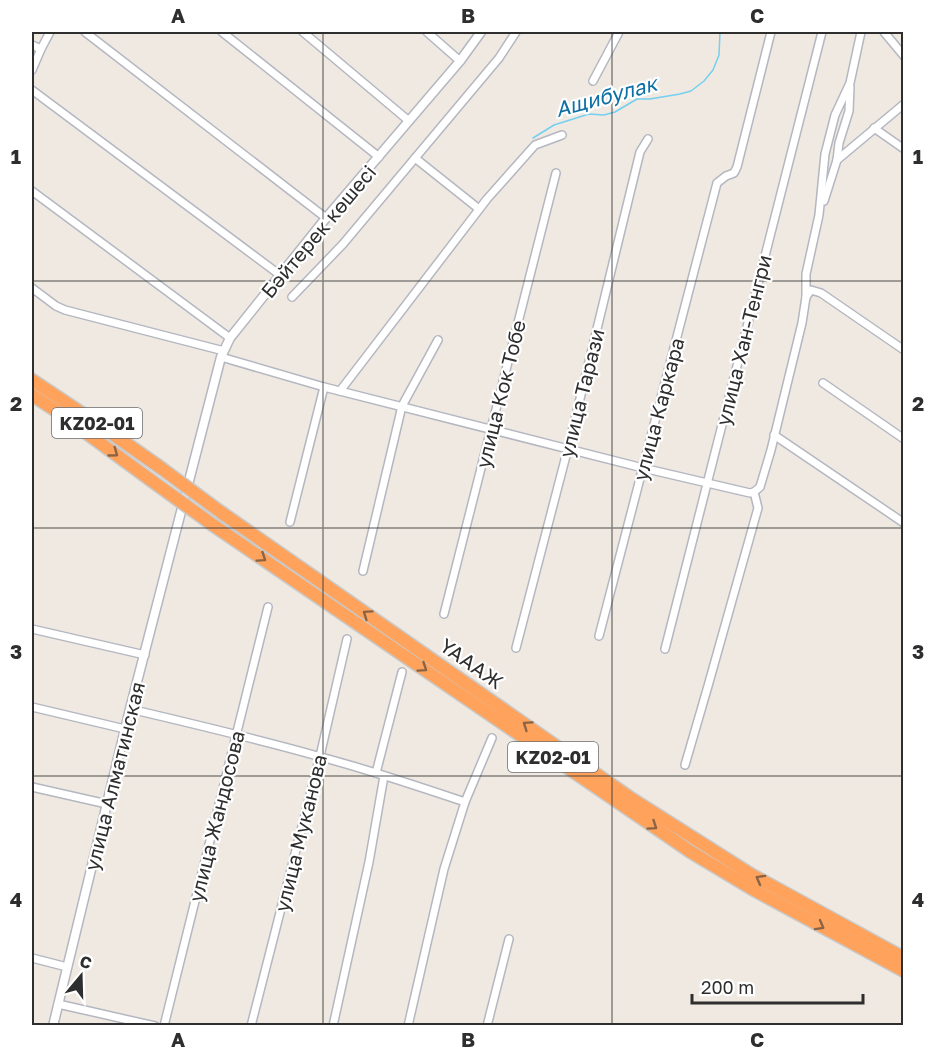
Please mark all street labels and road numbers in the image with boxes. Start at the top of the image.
street label: Бәйтерек көшесі [255,160,381,302]
street label: улица Хан-Тенгри [710,252,776,428]
street label: улица Кок Тобе [470,317,530,471]
street label: улица Тарази [553,326,609,460]
street label: улица Каркара [627,335,689,483]
road number: KZ02-01 [52,408,142,438]
street label: ҮАААЖ [436,633,508,693]
street label: улица Алматинская [79,679,149,873]
street label: улица Жандосова [183,728,249,904]
road number: KZ02-01 [508,742,598,772]
street label: улица Муканова [269,752,331,914]

